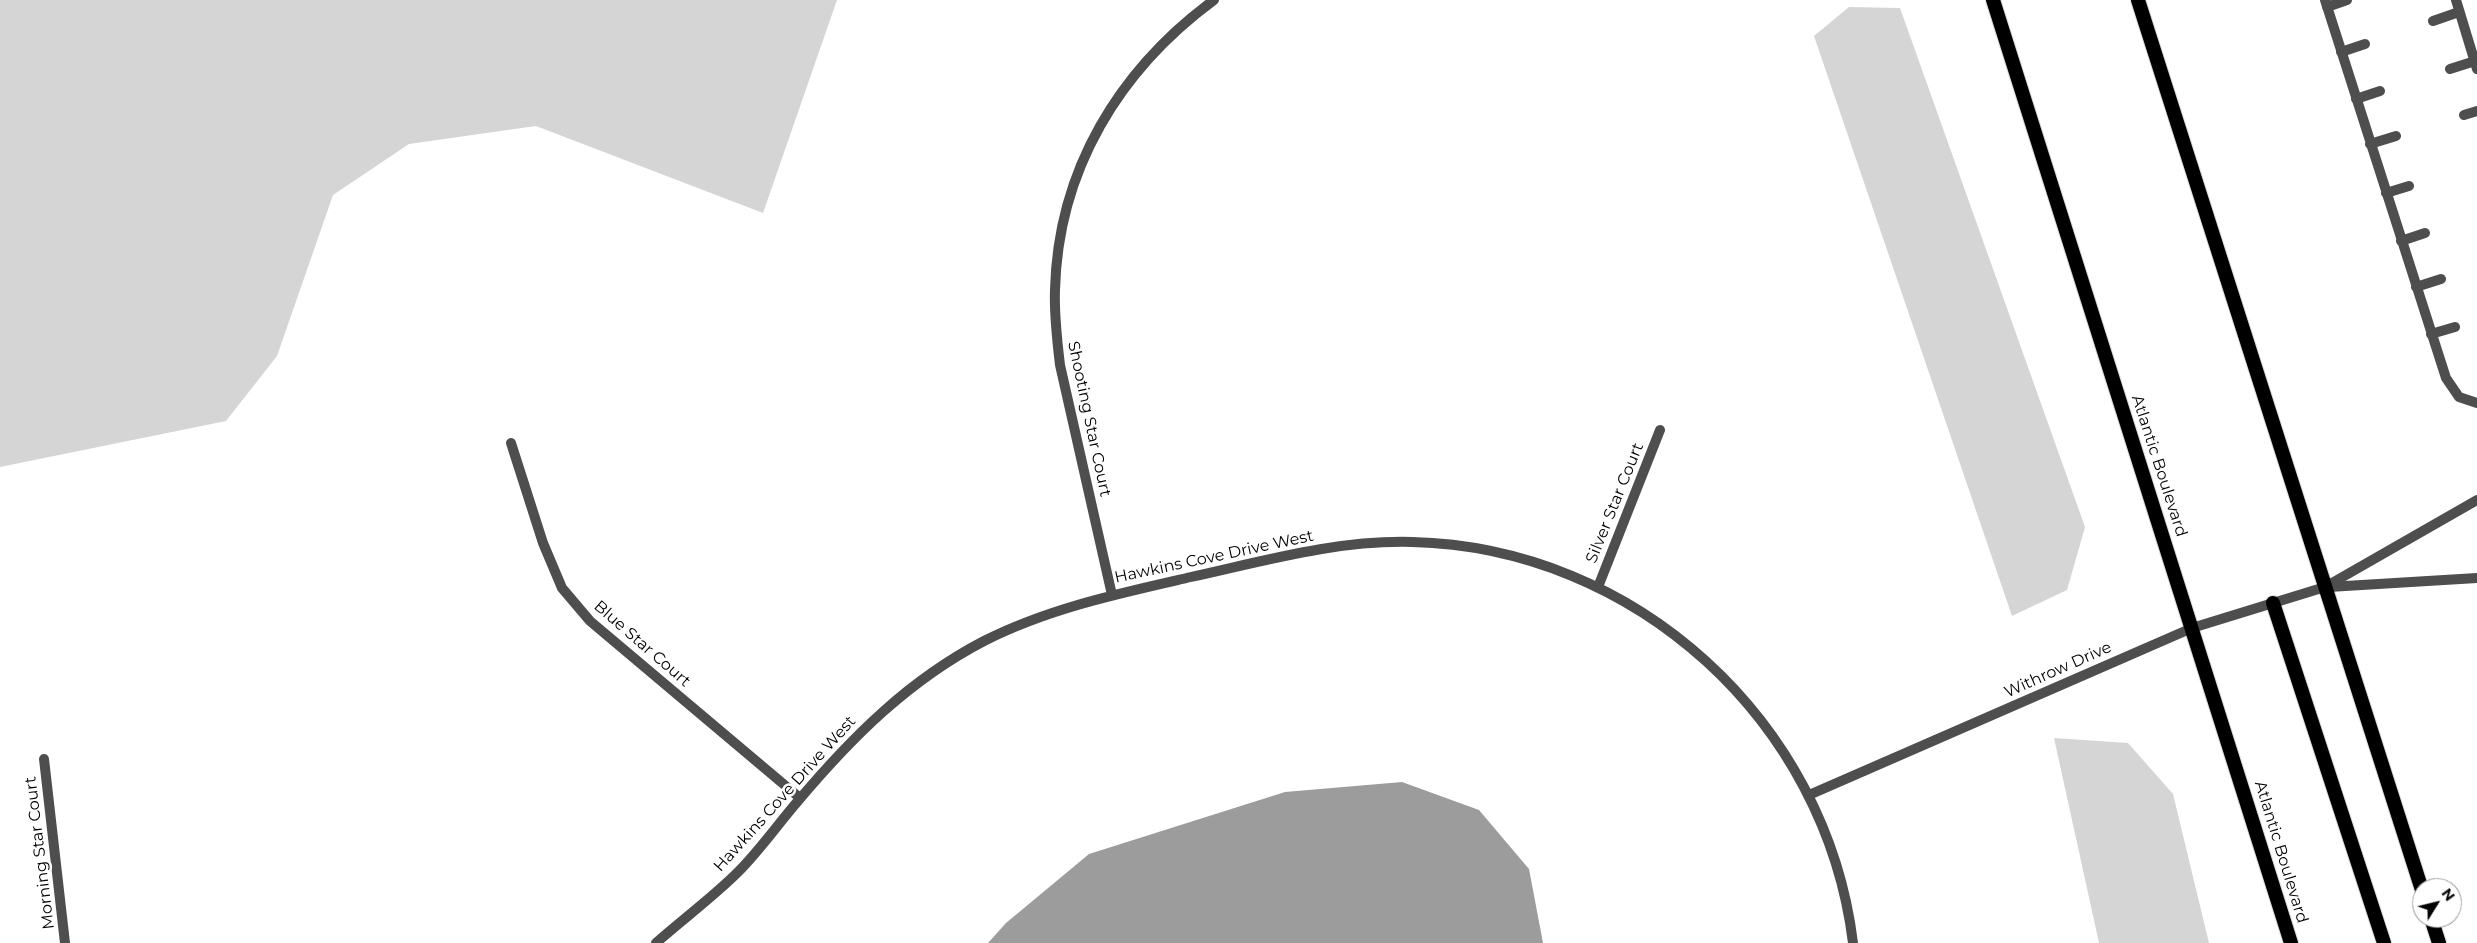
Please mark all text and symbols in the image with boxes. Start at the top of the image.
street label: Shooting Star Court [1063,340,1115,498]
street label: Atlantic Boulevard [2127,393,2191,539]
street label: Silver Star Court [1582,440,1648,566]
street label: Hawkins Cove Drive West [1113,527,1315,587]
street label: Blue Star Court [590,597,694,691]
street label: Withrow Drive [2002,638,2114,702]
street label: Hawkins Cove Drive West [710,712,860,876]
street label: Morning Star Court [21,776,59,930]
street label: Atlantic Boulevard [2250,778,2312,926]
north arrow [2412,878,2462,928]
text: N [2438,885,2459,905]

